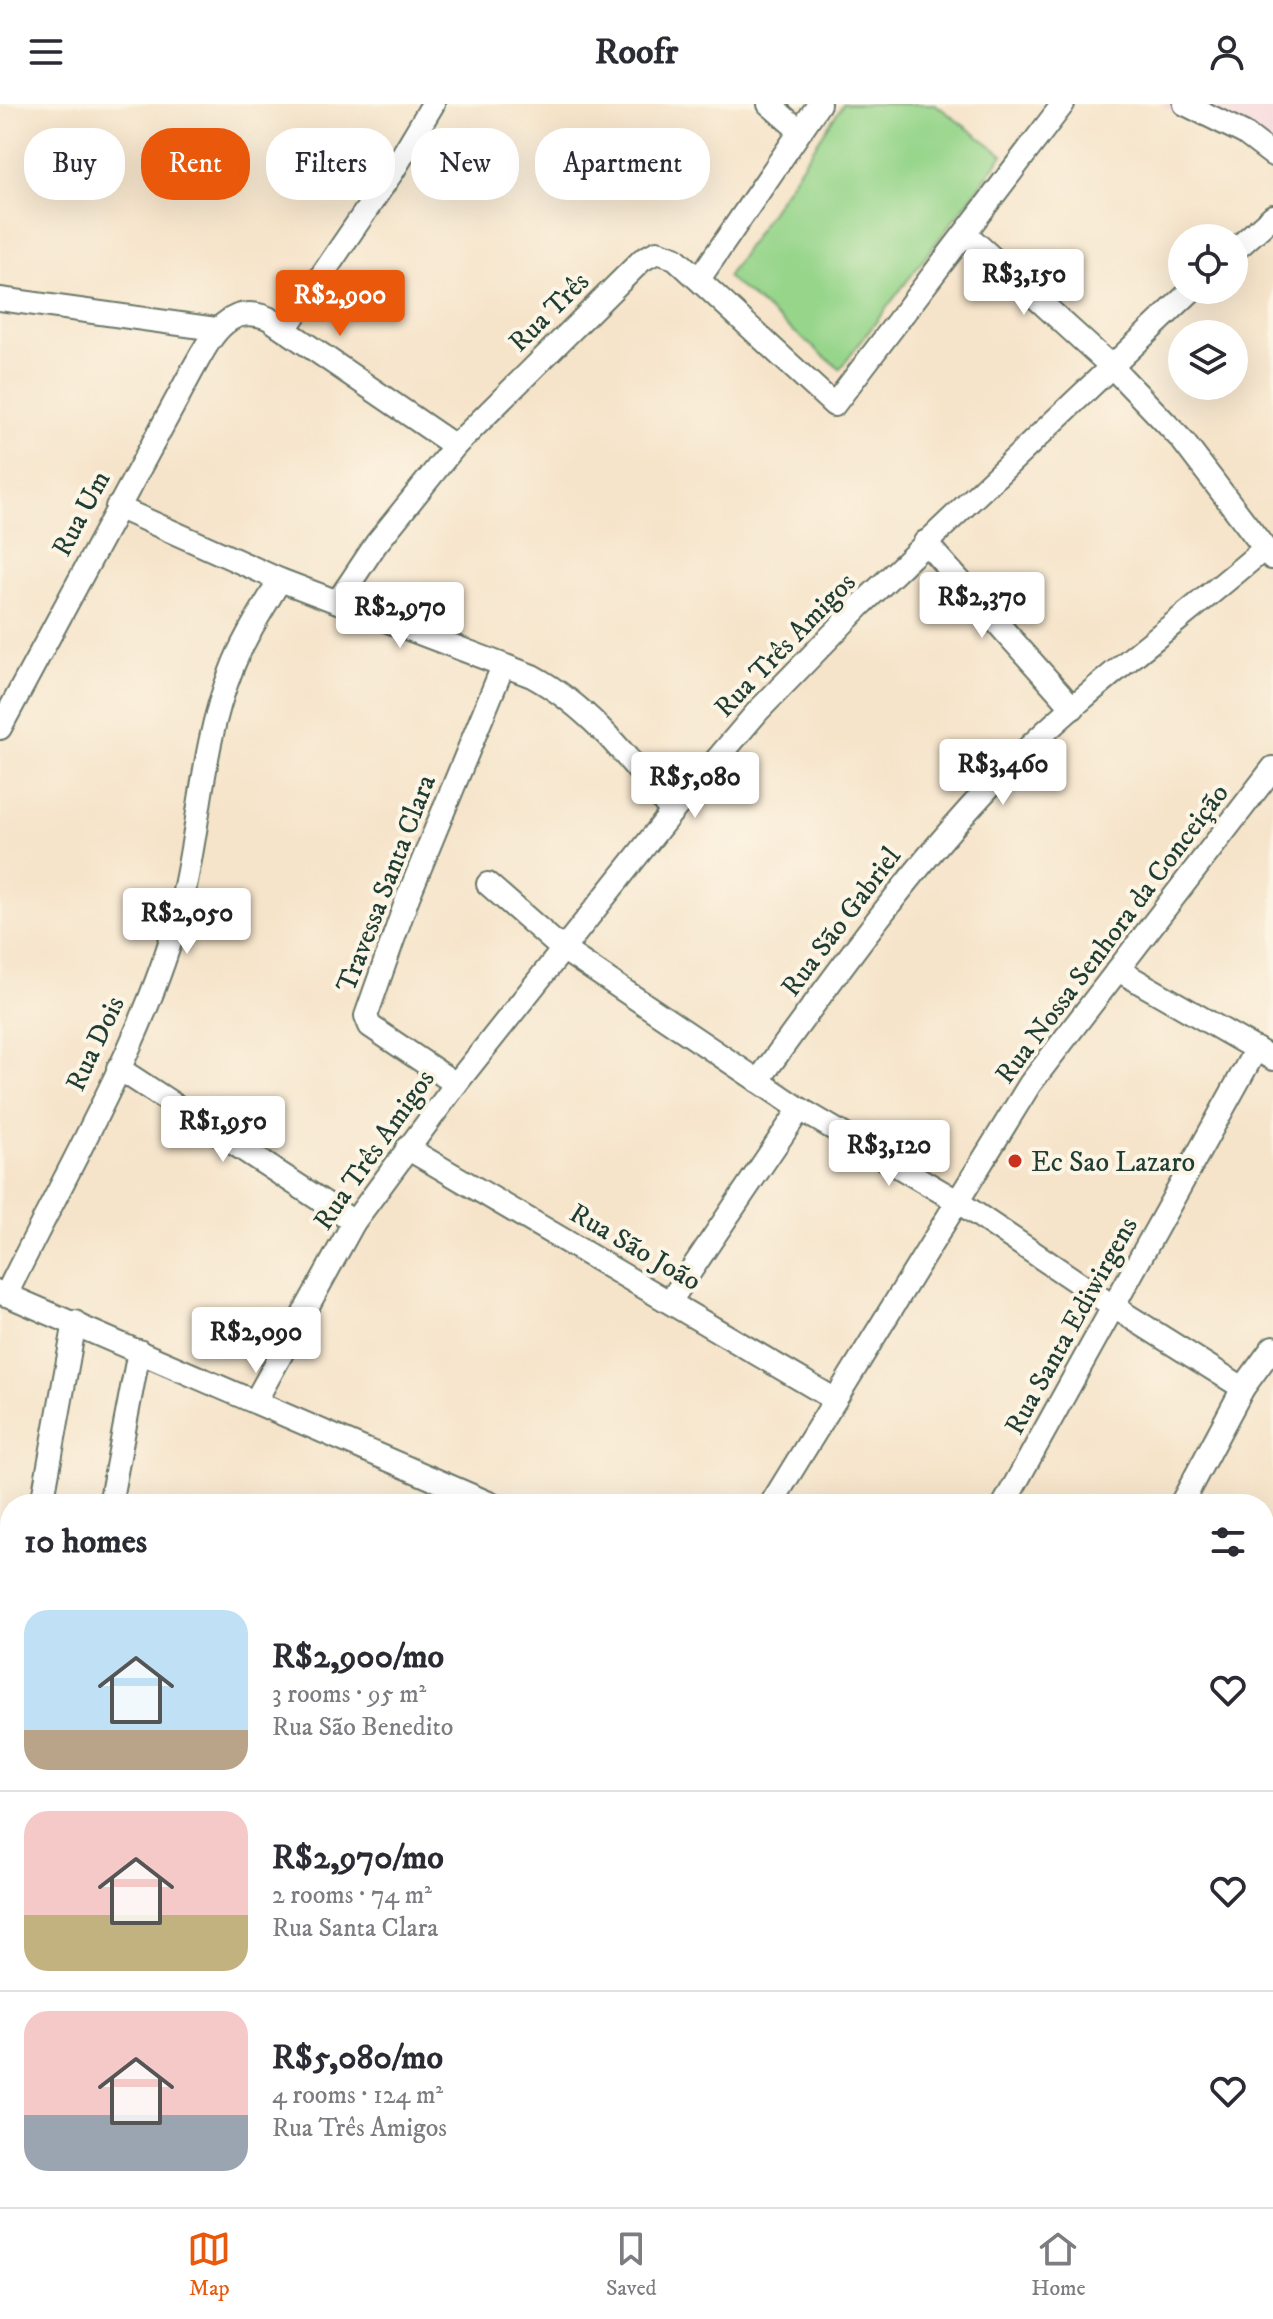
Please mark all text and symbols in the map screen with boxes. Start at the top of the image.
icon: menu [24,30,68,74]
text: Roofr [595,30,678,75]
icon: person [1205,30,1249,74]
chip: Buy [24,128,125,200]
chip: Rent [141,128,250,200]
chip: Filters [266,128,395,200]
chip: New [411,128,519,200]
chip: Apartment [535,128,710,200]
map controls [1168,224,1248,400]
button: locate [1168,224,1248,304]
pin: R$3,150 [950,249,1098,317]
text: R$3,150 [982,258,1066,291]
street label: Rua Três [501,264,597,360]
pin: R$2,900 [266,270,414,338]
text: R$2,900 [294,279,386,312]
button: layers [1168,320,1248,400]
street label: Rua Um [44,465,118,563]
street label: Rua Três Amigos [707,565,863,725]
pin: R$2,370 [908,572,1056,640]
text: R$2,370 [938,581,1026,614]
pin: R$2,970 [326,582,474,650]
text: R$2,970 [354,591,446,624]
pin: R$3,460 [929,739,1077,807]
text: R$3,460 [957,748,1049,781]
pin: R$5,080 [621,752,769,820]
text: R$5,080 [649,761,741,794]
street label: Travessa Santa Clara [329,770,444,997]
street label: Rua Nossa Senhora da Conceição [988,777,1237,1091]
street label: Rua São Gabriel [774,840,909,1004]
pin: R$2,050 [113,888,261,956]
text: R$2,050 [141,897,233,930]
street label: Rua Dois [58,990,133,1097]
street label: Rua Três Amigos [306,1063,443,1237]
pin: R$1,950 [149,1096,297,1164]
text: R$1,950 [179,1105,267,1138]
pin: R$3,120 [815,1120,963,1188]
text: R$3,120 [847,1129,931,1162]
place label: Ec Sao Lazaro [1031,1145,1195,1180]
marker: Ec Sao Lazaro [1006,1152,1024,1170]
street label: Rua São João [563,1196,707,1299]
street label: Rua Santa Ediwirgens [997,1211,1146,1441]
pin: R$2,090 [182,1307,330,1375]
text: R$2,090 [210,1316,302,1349]
icon: filters [1206,1520,1250,1564]
text: 10 homes [24,1521,147,1563]
text: R$2,900/mo [272,1636,444,1678]
icon: home [88,1642,184,1738]
icon: heart [1206,1668,1250,1712]
text: 3 rooms · 95 m² [272,1678,427,1711]
text: Rua São Benedito [272,1711,453,1744]
text: R$2,970/mo [272,1837,444,1879]
icon: home [88,1843,184,1939]
icon: heart [1206,1869,1250,1913]
text: 2 rooms · 74 m² [272,1879,432,1912]
text: Rua Santa Clara [272,1912,438,1945]
text: R$5,080/mo [272,2037,443,2079]
icon: home [88,2043,184,2139]
icon: heart [1206,2069,1250,2113]
text: 4 rooms · 124 m² [272,2079,443,2112]
text: Rua Três Amigos [272,2112,447,2145]
tab: Map [187,2227,231,2302]
tab: Saved [606,2227,657,2302]
tab: Home [1031,2227,1086,2302]

